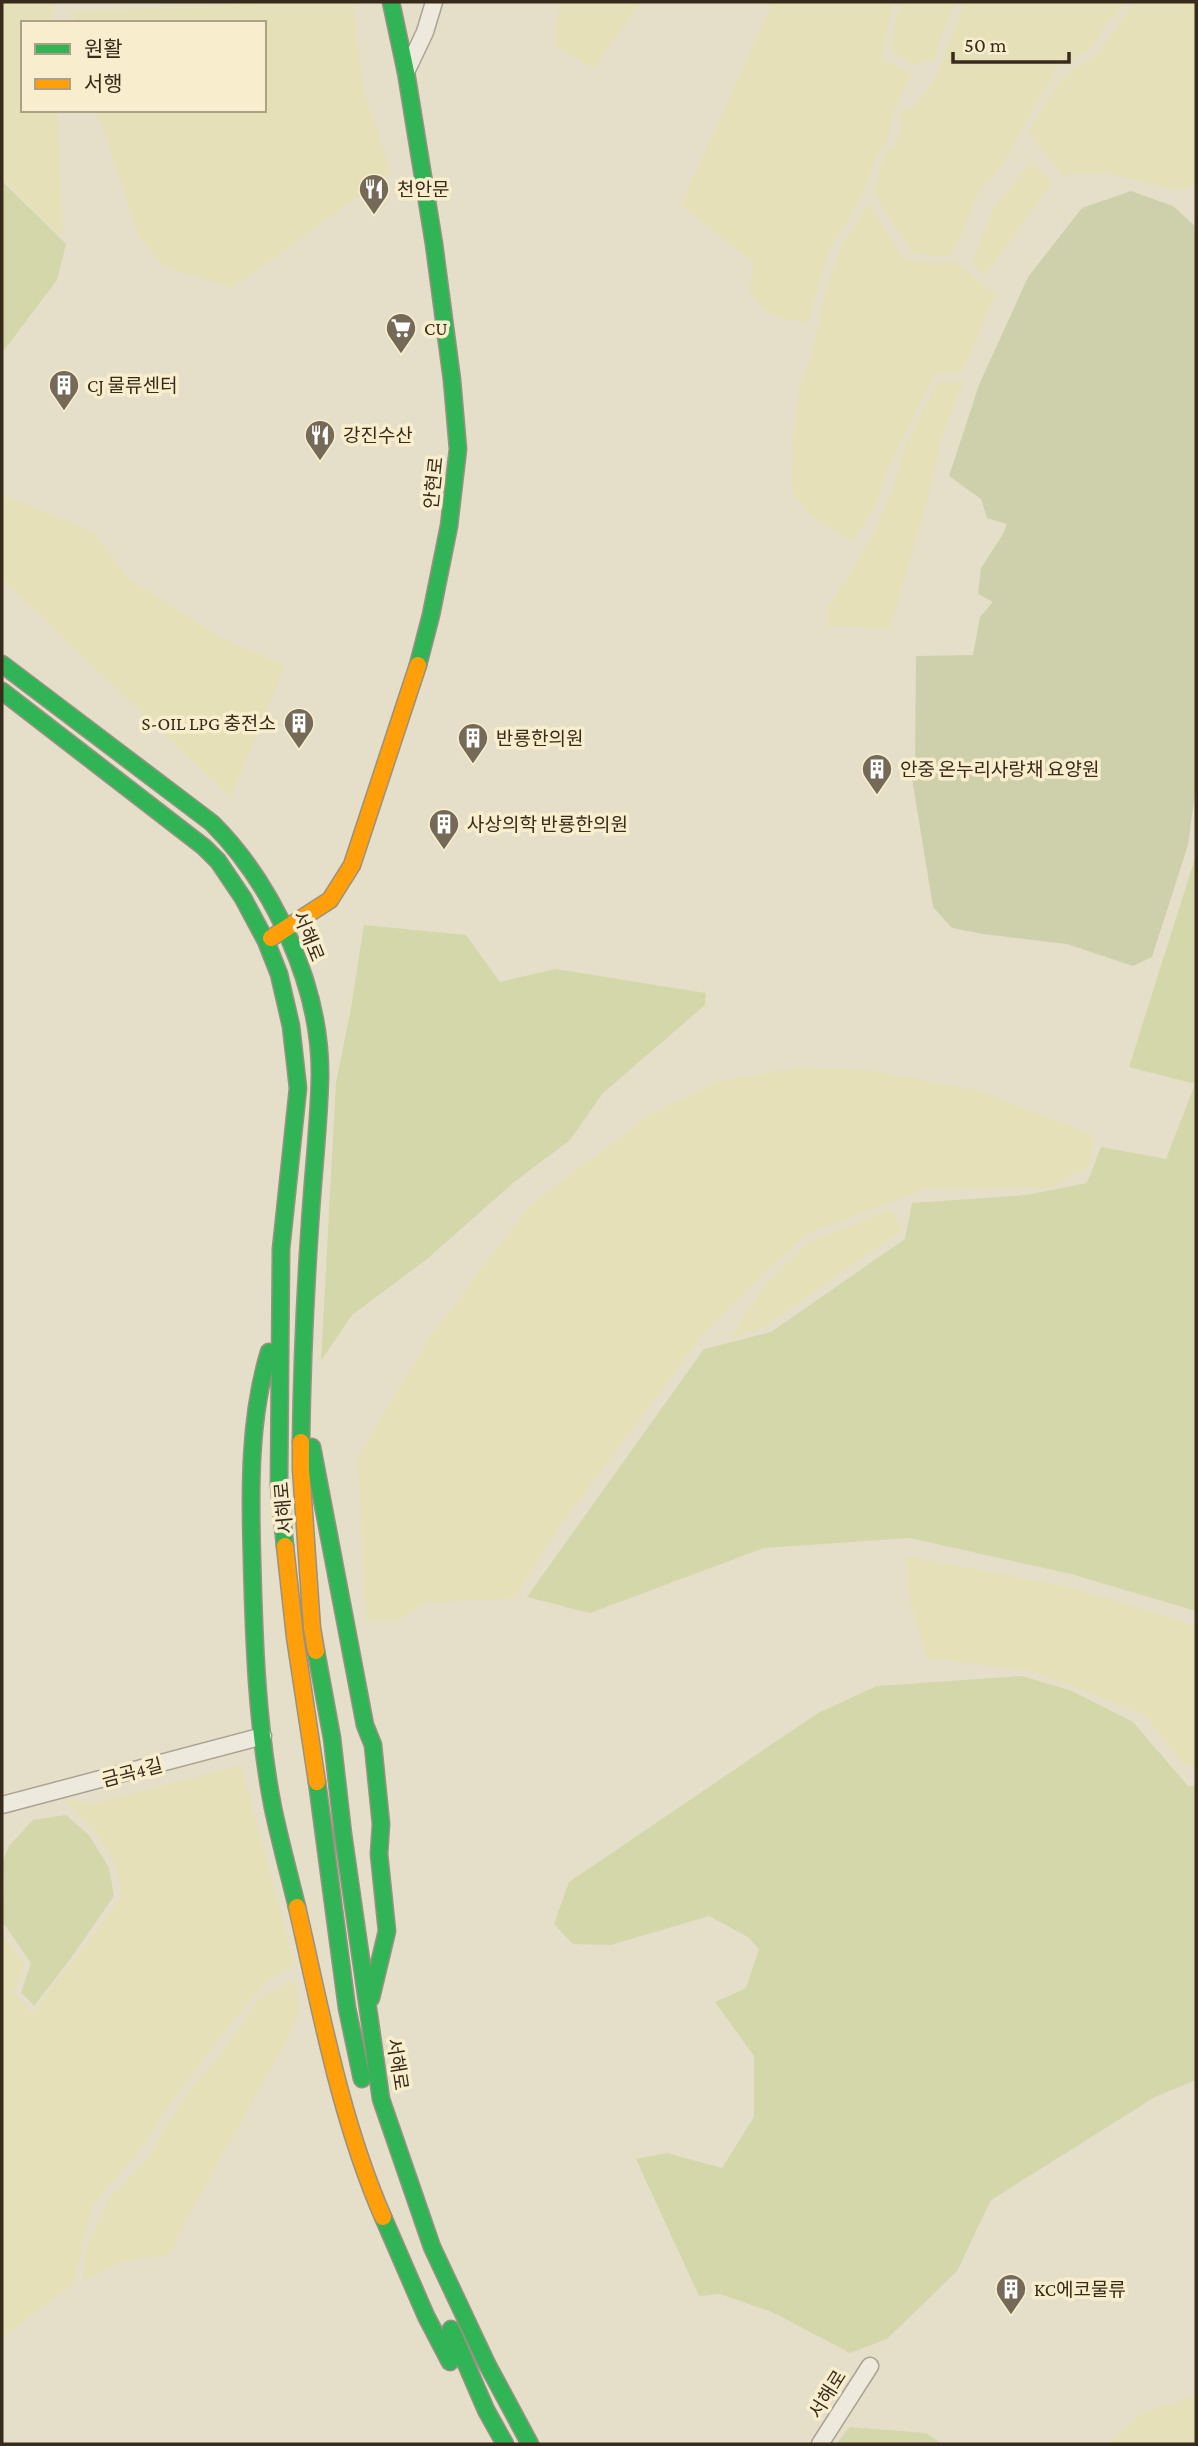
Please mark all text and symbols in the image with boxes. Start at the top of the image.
legend [21,21,266,112]
scale bar [953,21,1068,65]
text: 50 m [964,33,1007,57]
text: 원활 [84,37,123,61]
text: 서행 [84,72,123,96]
restaurant icon: 천안문 [357,172,391,216]
place label: 천안문 [397,179,449,200]
supermarket icon: CU [384,311,418,355]
place label: CU [424,318,448,339]
building icon: CJ 물류센터 [47,368,81,412]
place label: CJ 물류센터 [87,375,177,396]
restaurant icon: 강진수산 [303,418,337,462]
place label: 강진수산 [343,425,413,446]
street label: 안현로 [420,456,447,510]
building icon: S-OIL LPG 충전소 [282,706,316,750]
place label: S-OIL LPG 충전소 [141,713,276,734]
building icon: 반룡한의원 [456,721,490,765]
place label: 반룡한의원 [496,728,583,749]
building icon: 안중 온누리사랑채 요양원 [860,752,894,796]
place label: 안중 온누리사랑채 요양원 [900,759,1099,780]
building icon: 사상의학 반룡한의원 [427,807,461,851]
place label: 사상의학 반룡한의원 [467,814,628,835]
street label: 서해로 [289,908,328,964]
street label: 서해로 [271,1481,296,1535]
street label: 금곡4길 [99,1754,165,1791]
street label: 서해로 [383,2037,412,2092]
building icon: KC에코물류 [994,2272,1028,2316]
place label: KC에코물류 [1034,2279,1126,2300]
street label: 서해로 [805,2366,850,2422]

